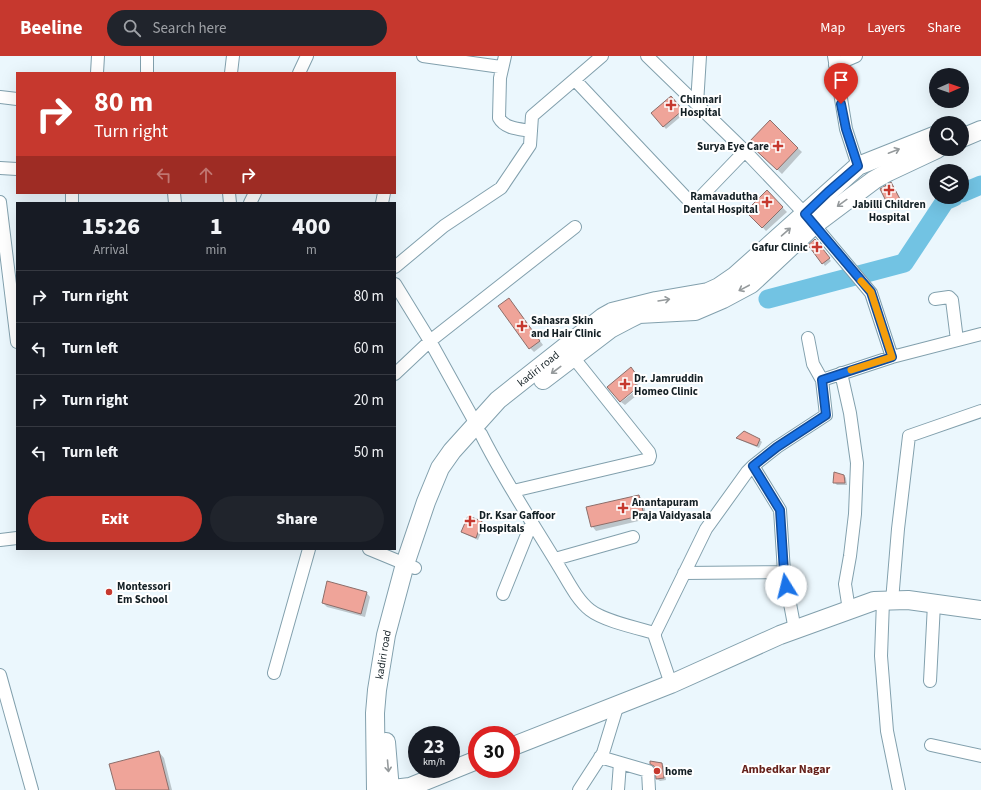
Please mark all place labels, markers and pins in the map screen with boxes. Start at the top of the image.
pin [824,63,858,104]
place label: Chinnari Hospital [680,92,722,120]
marker: Chinnari Hospital [665,99,677,111]
place label: Surya Eye Care [697,139,769,154]
marker: Surya Eye Care [772,140,784,152]
marker: Jabilli Children Hospital [883,184,895,196]
place label: Ramavadutha Dental Hospital [683,189,759,217]
marker: Ramavadutha Dental Hospital [761,196,773,208]
place label: Jabilli Children Hospital [852,197,926,225]
place label: Gafur Clinic [752,240,808,255]
marker: Gafur Clinic [811,241,823,253]
place label: Sahasra Skin and Hair Clinic [531,313,601,341]
marker: Sahasra Skin and Hair Clinic [516,320,528,332]
place label: Dr. Jamruddin Homeo Clinic [634,371,703,399]
marker: Dr. Jamruddin Homeo Clinic [619,378,631,390]
place label: Anantapuram Praja Vaidyasala [631,495,711,523]
marker: Anantapuram Praja Vaidyasala [617,502,629,514]
place label: Dr. Ksar Gaffoor Hospitals [479,508,556,536]
marker: Dr. Ksar Gaffoor Hospitals [464,515,476,527]
place label: Montessori Em School [117,579,171,607]
marker: Montessori Em School [104,587,114,597]
place label: home [665,764,693,779]
marker: home [652,766,662,776]

